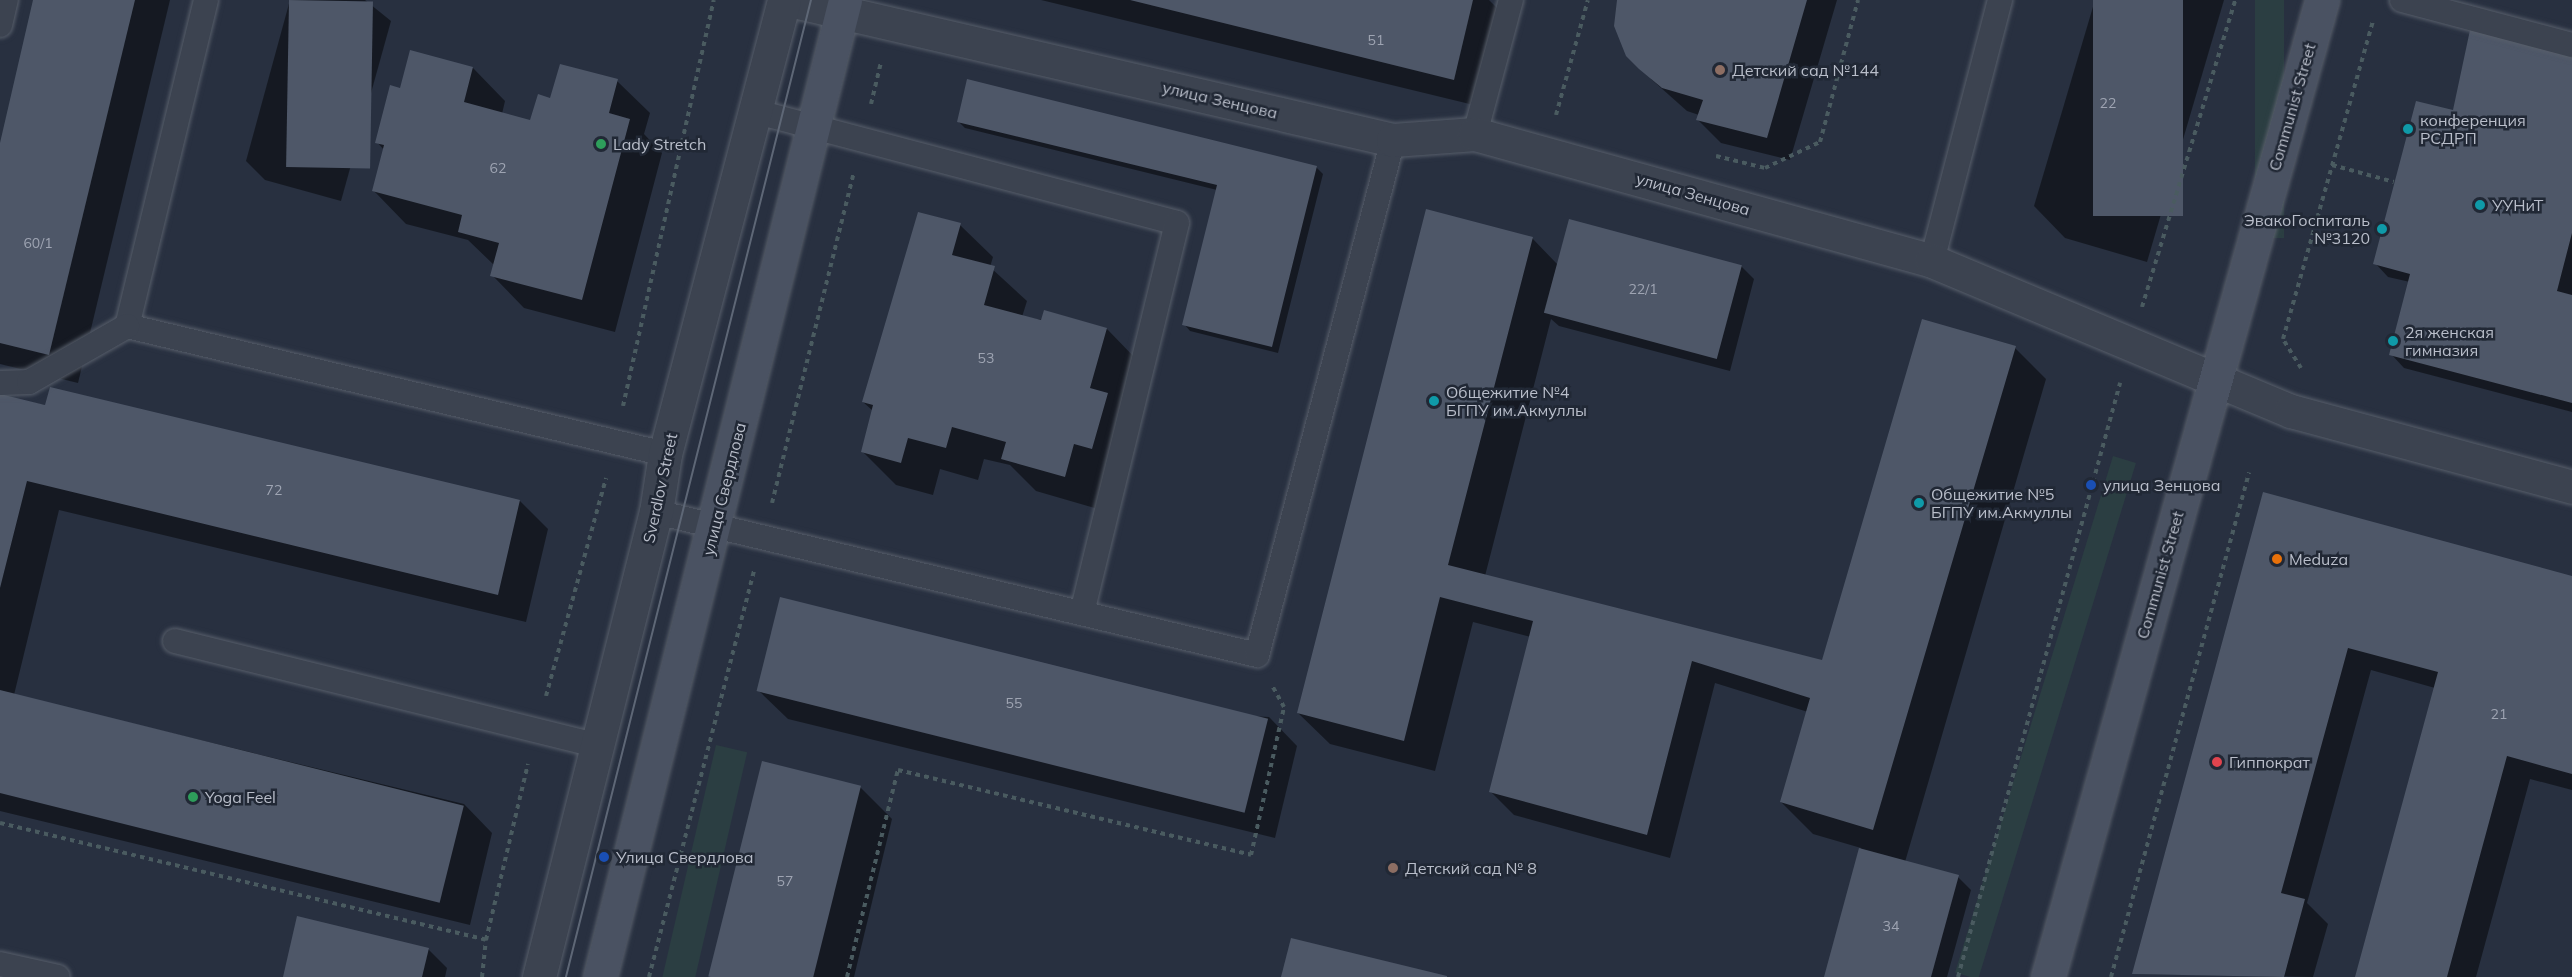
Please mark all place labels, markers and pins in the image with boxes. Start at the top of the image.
place label: Детский сад №144 [1732,60,1879,80]
marker: Детский сад №144 [1713,63,1727,77]
place label: конференция РСДРП [2420,110,2526,148]
marker: конференция РСДРП [2401,122,2415,136]
place label: Lady Stretch [613,134,706,154]
marker: Lady Stretch [594,137,608,151]
place label: УУНиТ [2492,195,2544,215]
marker: УУНиТ [2473,198,2487,212]
place label: ЭвакоГоспиталь №3120 [2244,210,2370,248]
marker: ЭвакоГоспиталь №3120 [2375,222,2389,236]
place label: 2я женская гимназия [2405,322,2494,360]
marker: 2я женская гимназия [2386,334,2400,348]
place label: Общежитие №4 БГПУ им.Акмуллы [1446,382,1587,420]
marker: Общежитие №4 БГПУ им.Акмуллы [1427,394,1441,408]
place label: улица Зенцова [2103,475,2220,495]
marker: улица Зенцова [2084,478,2098,492]
place label: Общежитие №5 БГПУ им.Акмуллы [1931,484,2072,522]
marker: Общежитие №5 БГПУ им.Акмуллы [1912,496,1926,510]
place label: Meduza [2289,549,2348,569]
marker: Meduza [2270,552,2284,566]
place label: Гиппократ [2229,752,2310,772]
marker: Гиппократ [2210,755,2224,769]
place label: Yoga Feel [205,787,276,807]
marker: Yoga Feel [186,790,200,804]
place label: Улица Свердлова [616,847,754,867]
marker: Улица Свердлова [597,850,611,864]
place label: Детский сад № 8 [1405,858,1537,878]
marker: Детский сад № 8 [1386,861,1400,875]

